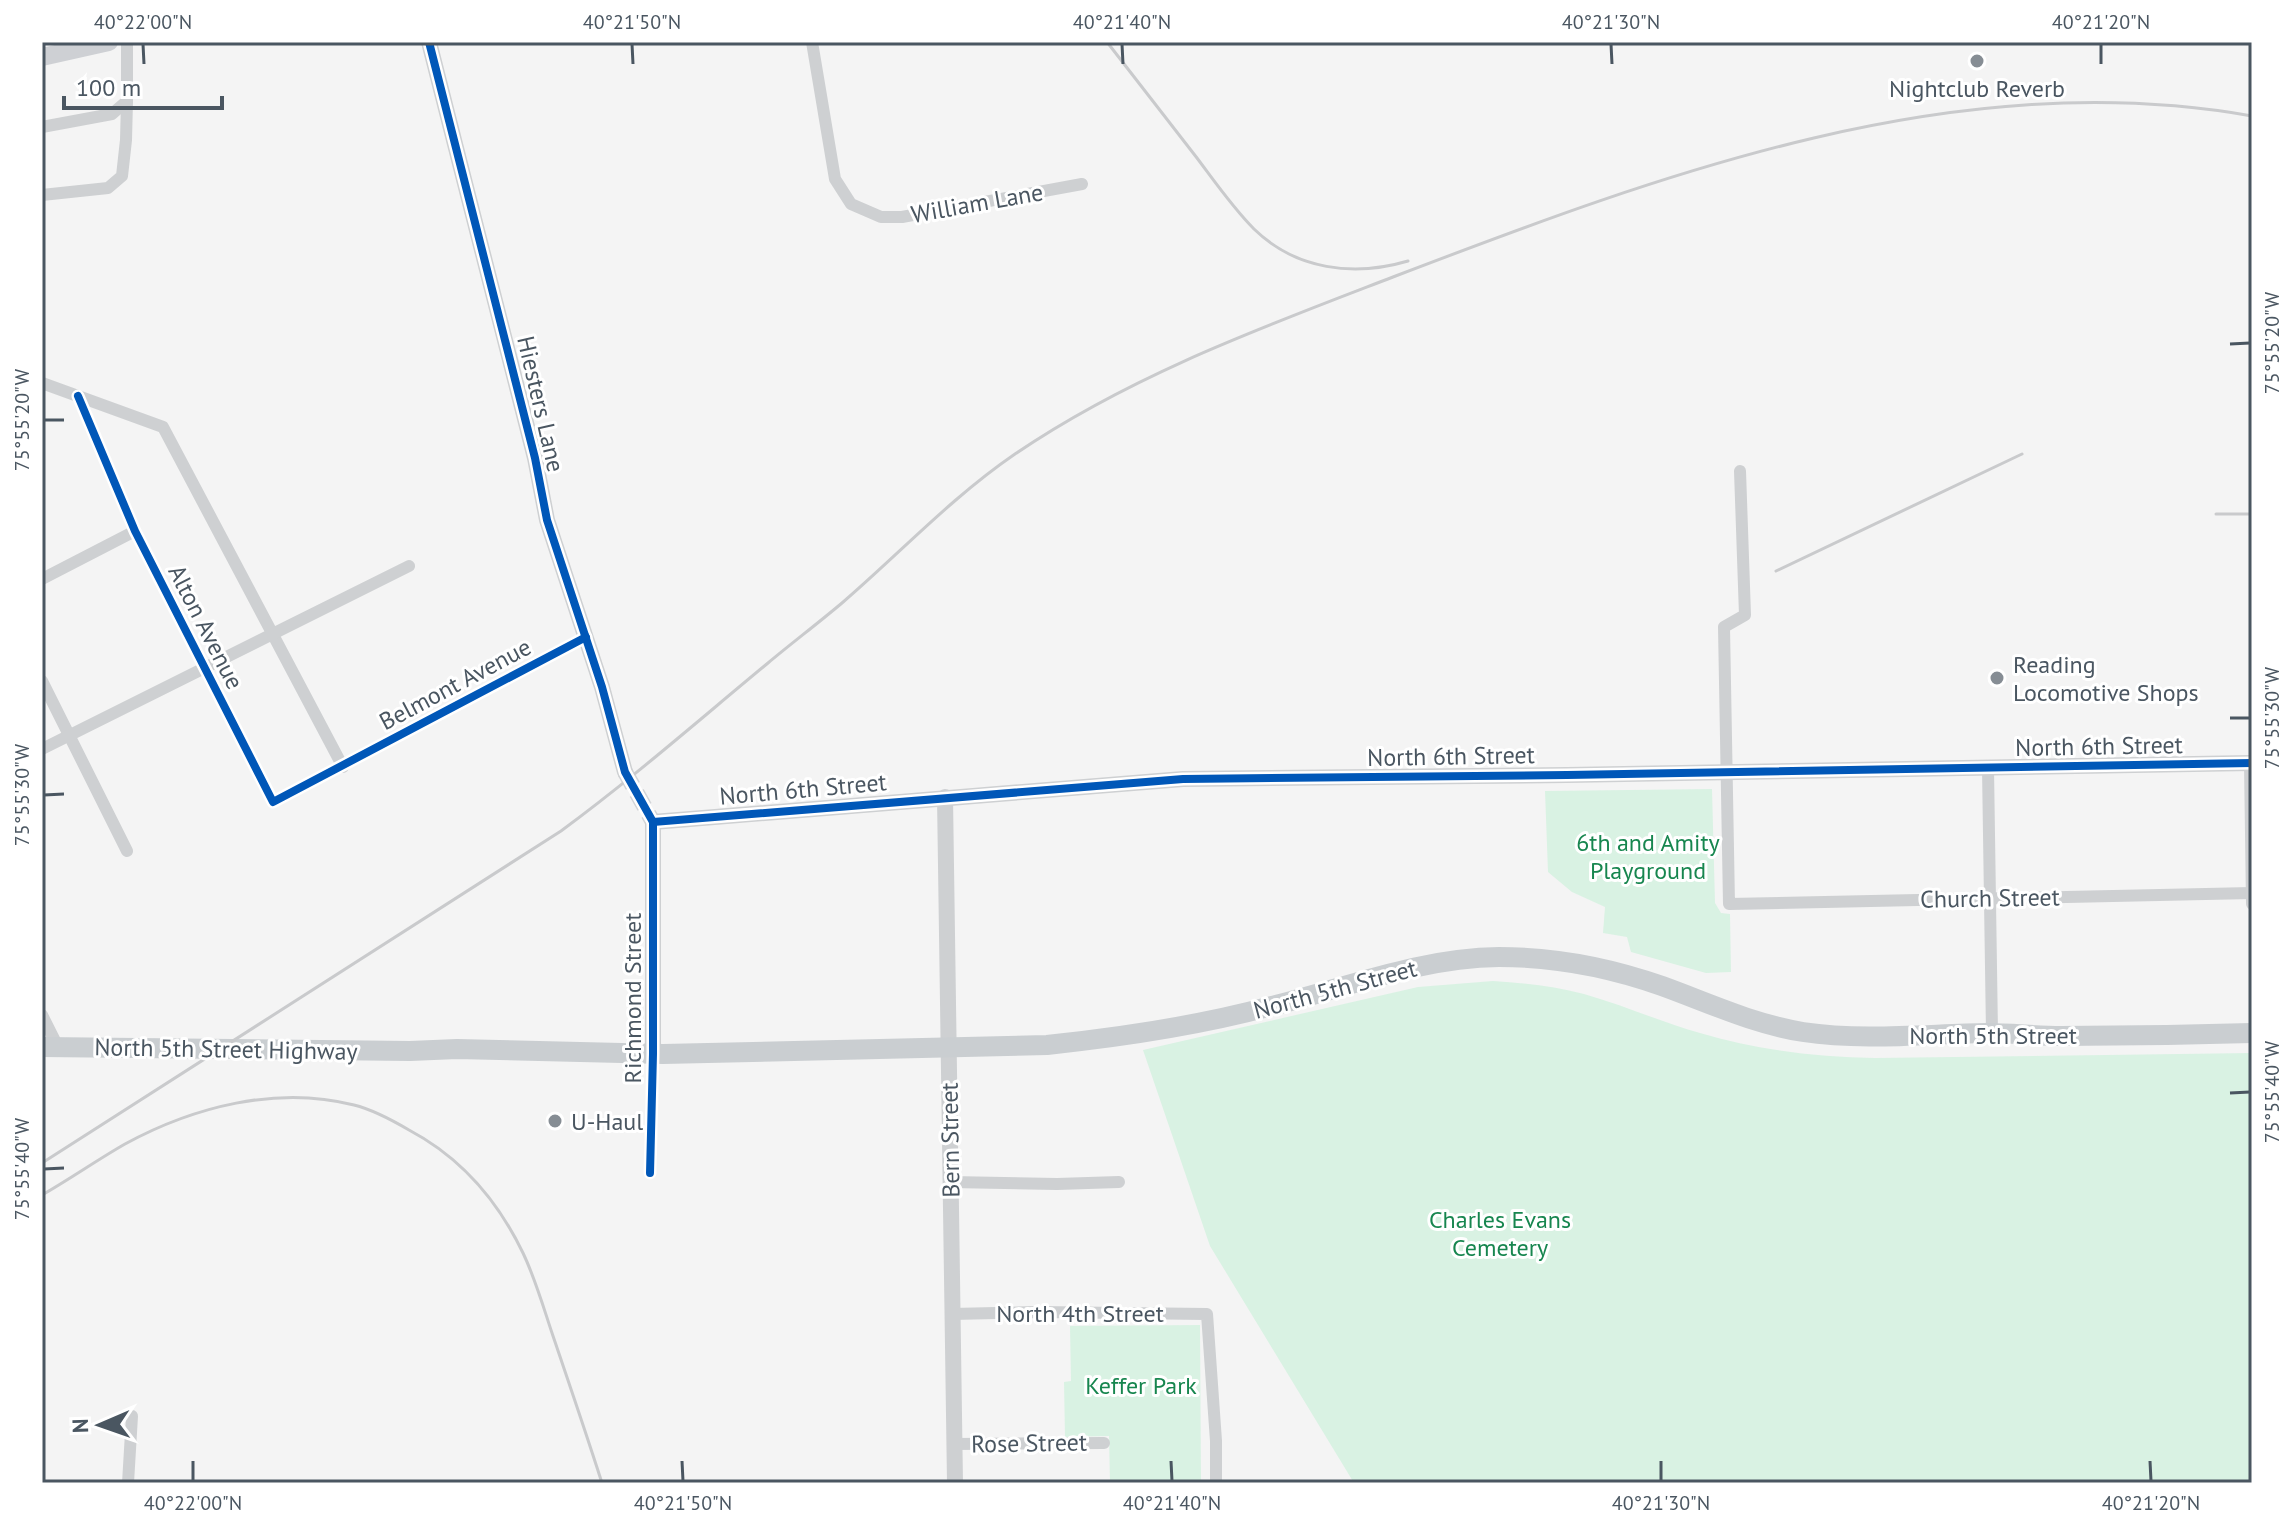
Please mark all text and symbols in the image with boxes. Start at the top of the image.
text: 40°22'00"N [94,9,192,35]
text: 40°21'50"N [583,9,681,35]
text: 40°21'40"N [1073,9,1171,35]
text: 40°21'30"N [1562,9,1660,35]
text: 40°21'20"N [2052,9,2150,35]
marker: Nightclub Reverb [1968,52,1986,70]
scale bar [64,60,222,110]
text: 100 m [76,72,141,103]
place label: Nightclub Reverb [1889,73,2065,104]
street label: William Lane [908,176,1046,230]
text: 75°55'20"W [2259,291,2285,394]
street label: Hiesters Lane [510,333,572,475]
text: 75°55'20"W [9,368,35,471]
street label: Alton Avenue [161,560,251,694]
street label: Belmont Avenue [374,631,536,737]
place label: Reading Locomotive Shops [2013,649,2199,708]
text: 75°55'30"W [2259,666,2285,769]
marker: Reading Locomotive Shops [1988,669,2006,687]
street label: North 6th Street [2015,729,2183,763]
street label: North 6th Street [1367,739,1535,773]
text: 75°55'30"W [9,743,35,846]
street label: North 6th Street [718,766,888,812]
park label: 6th and Amity Playground [1576,827,1720,886]
street label: Church Street [1920,881,2060,915]
street label: Richmond Street [617,913,648,1083]
street label: North 5th Street [1250,952,1420,1026]
street label: North 5th Street [1909,1020,2077,1051]
street label: North 5th Street Highway [94,1031,358,1067]
text: 75°55'40"W [2259,1040,2285,1143]
street label: Bern Street [933,1082,967,1198]
place label: U-Haul [571,1106,643,1137]
marker: U-Haul [546,1112,564,1130]
text: 75°55'40"W [9,1117,35,1220]
park label: Charles Evans Cemetery [1429,1204,1571,1263]
street label: North 4th Street [996,1298,1164,1329]
park label: Keffer Park [1085,1370,1197,1401]
north arrow [60,1385,140,1465]
text: N [66,1418,94,1433]
street label: Rose Street [971,1426,1087,1460]
text: 40°22'00"N [144,1490,242,1516]
text: 40°21'50"N [634,1490,732,1516]
text: 40°21'40"N [1123,1490,1221,1516]
text: 40°21'30"N [1612,1490,1710,1516]
text: 40°21'20"N [2102,1490,2200,1516]

